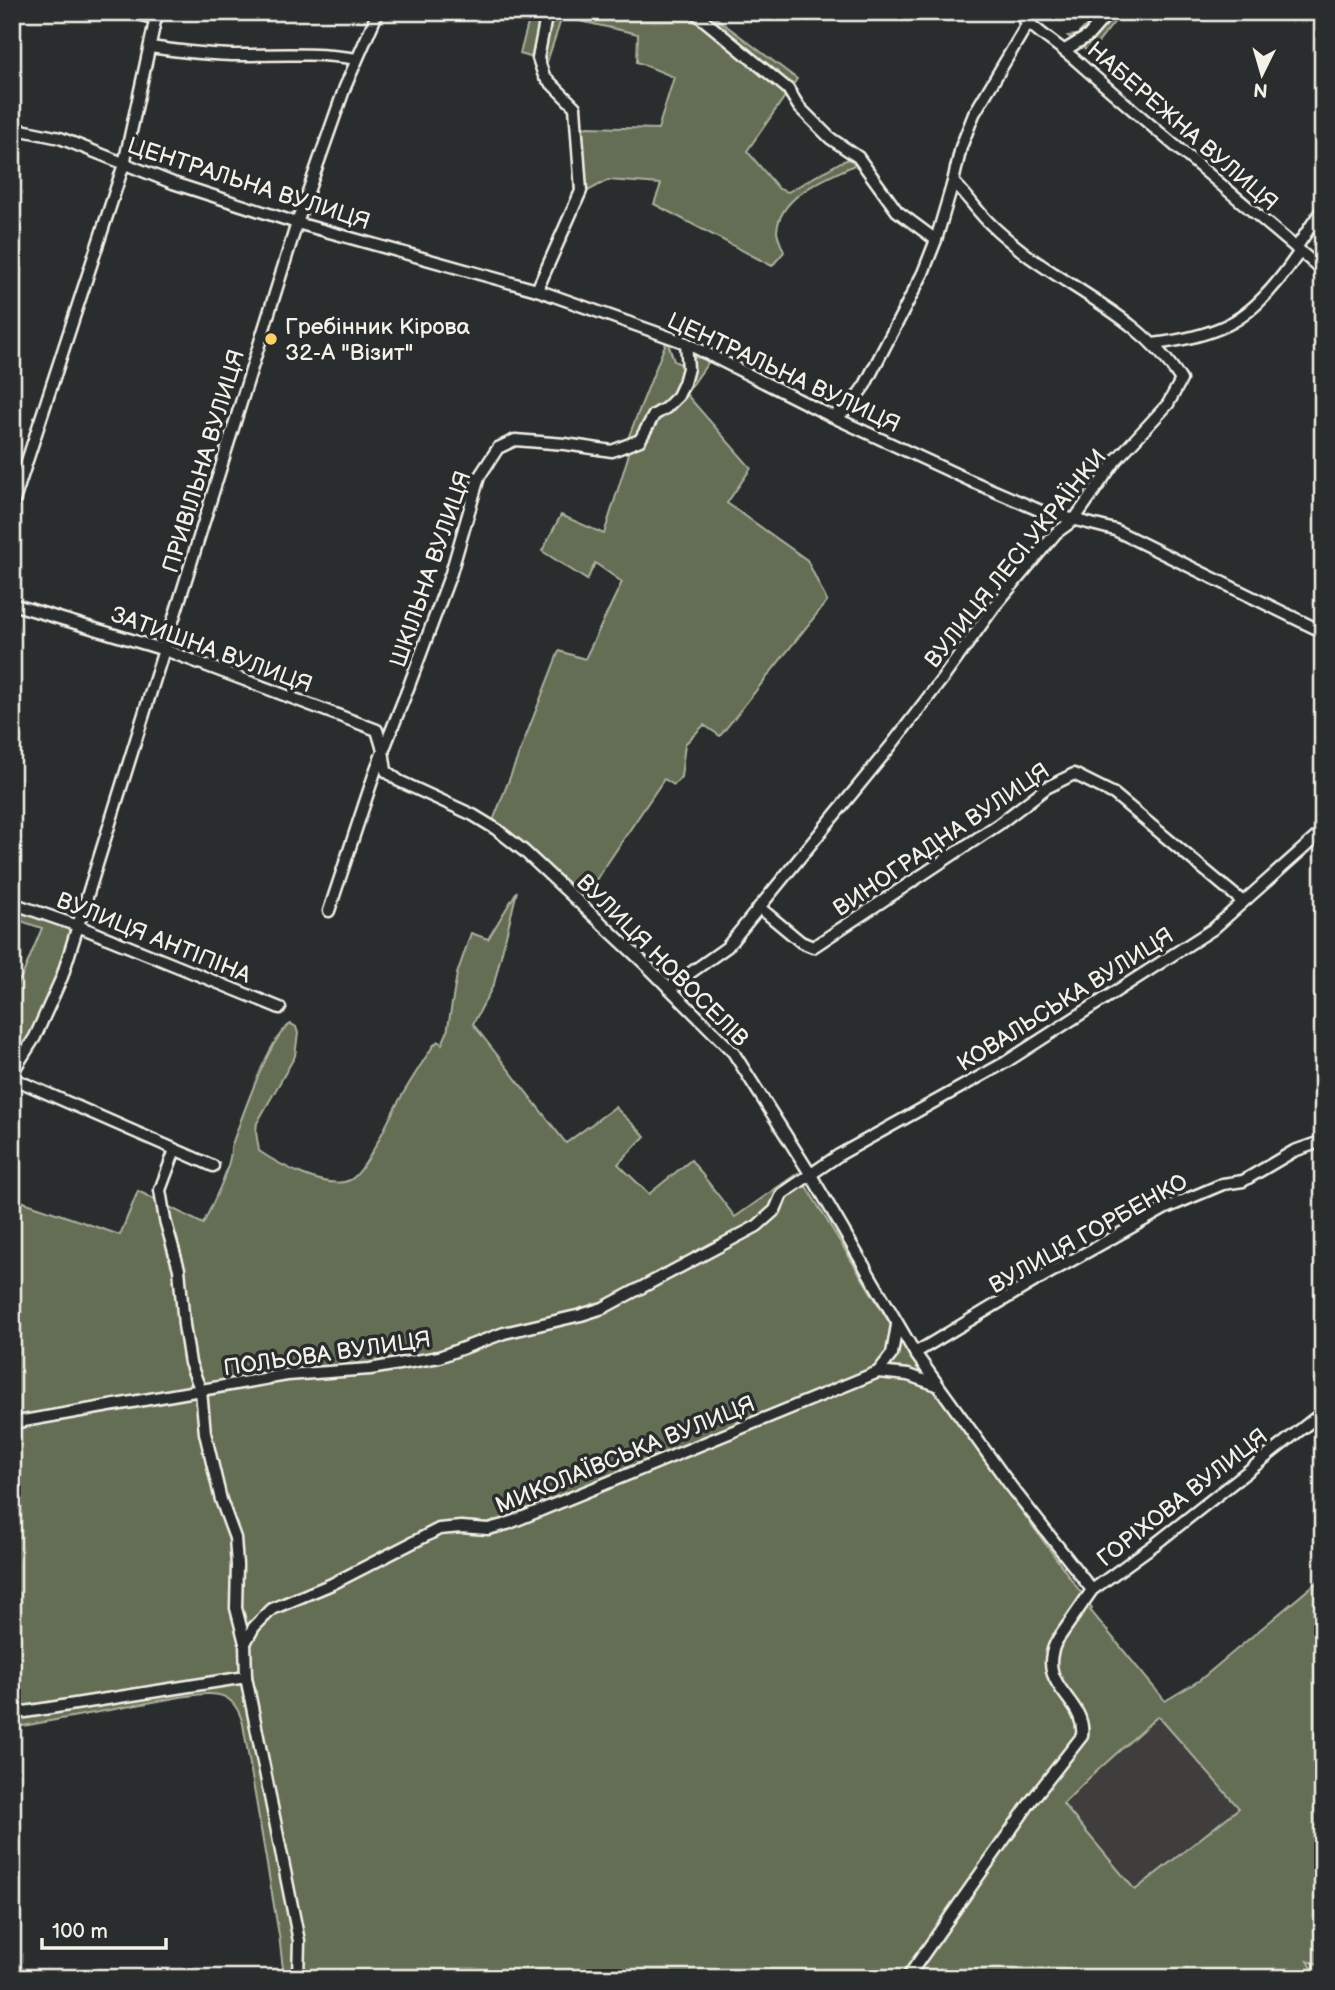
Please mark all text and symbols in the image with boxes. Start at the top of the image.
street label: НАБЕРЕЖНА ВУЛИЦЯ [1081,36,1284,217]
north arrow [1226,38,1296,108]
text: N [1253,77,1269,102]
street label: ЦЕНТРАЛЬНА ВУЛИЦЯ [124,131,374,236]
street label: ЦЕНТРАЛЬНА ВУЛИЦЯ [663,307,904,439]
place label: Гребінник Кірова 32-А "Візит" [285,313,471,367]
marker: Гребінник Кірова 32-А "Візит" [263,331,279,347]
street label: ПРИВІЛЬНА ВУЛИЦЯ [157,346,251,576]
street label: ВУЛИЦЯ ЛЕСІ УКРАЇНКИ [919,444,1113,674]
street label: ШКІЛЬНА ВУЛИЦЯ [384,468,478,671]
street label: ЗАТИШНА ВУЛИЦЯ [107,600,316,699]
street label: ВИНОГРАДНА ВУЛИЦЯ [828,757,1055,923]
street label: ВУЛИЦЯ НОВОСЕЛІВ [570,869,754,1053]
street label: ВУЛИЦЯ АНТІПІНА [52,886,255,990]
street label: КОВАЛЬСЬКА ВУЛИЦЯ [952,922,1179,1078]
street label: ВУЛИЦЯ ГОРБЕНКО [984,1168,1193,1300]
street label: ПОЛЬОВА ВУЛИЦЯ [222,1326,433,1382]
street label: МИКОЛАЇВСЬКА ВУЛИЦЯ [491,1390,759,1520]
street label: ГОРІХОВА ВУЛИЦЯ [1092,1422,1273,1573]
scale bar [42,1906,166,1950]
text: 100 m [52,1919,108,1944]

